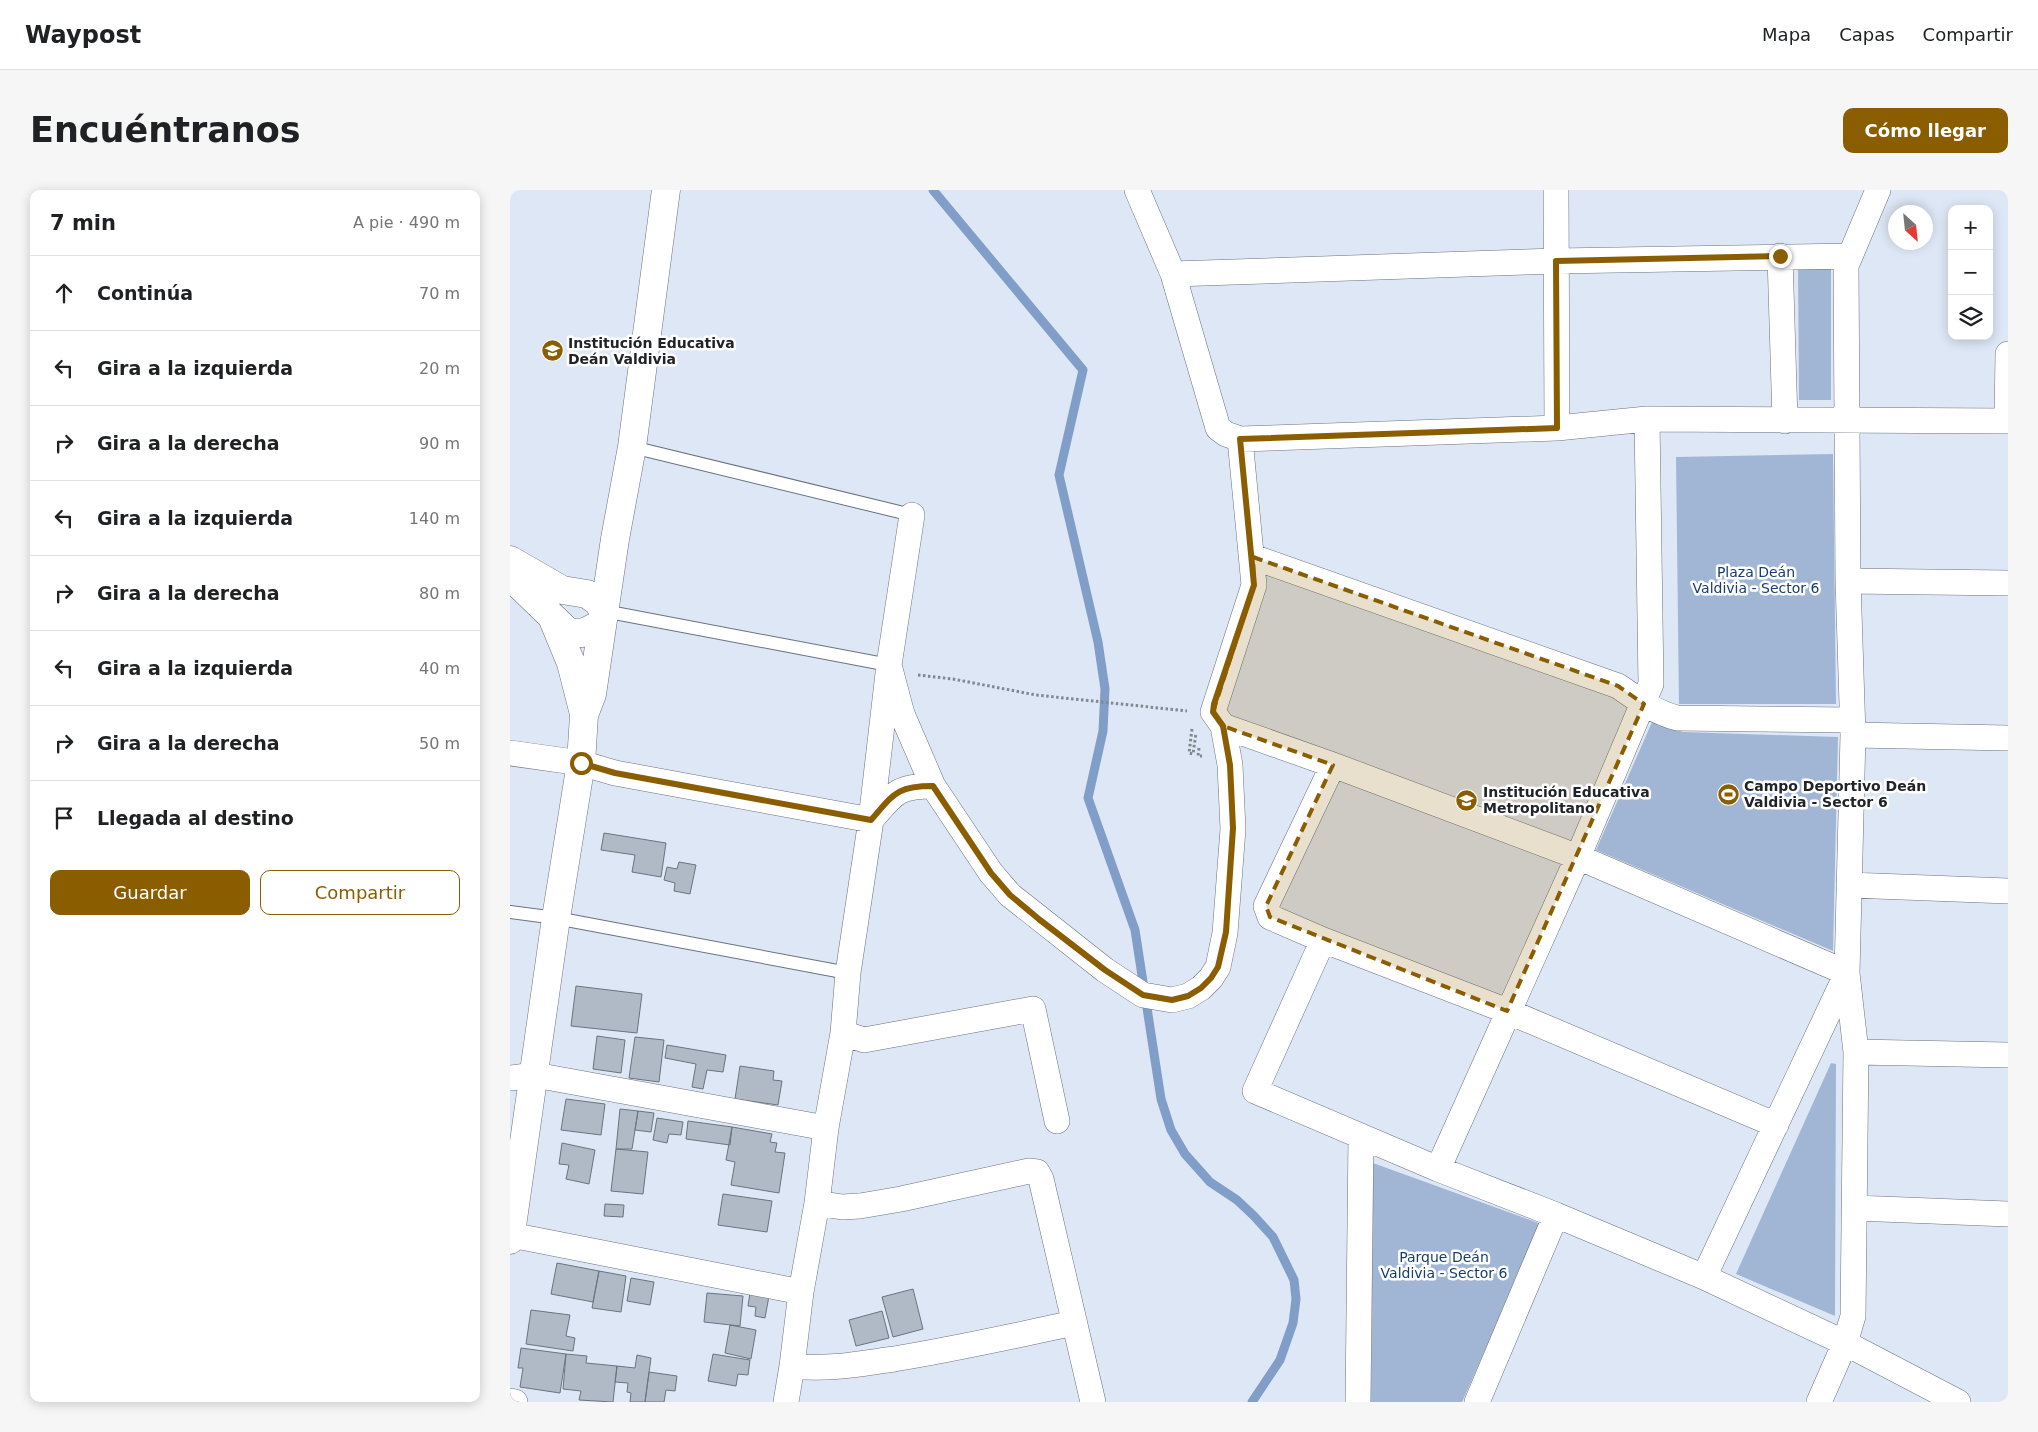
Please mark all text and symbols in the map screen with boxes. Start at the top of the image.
text: Waypost [25,21,141,49]
text: Mapa [1762,24,1811,45]
text: Capas [1839,24,1895,45]
text: Compartir [1923,24,2013,45]
button: Cómo llegar [1843,108,2008,153]
text: Encuéntranos [30,110,301,150]
north arrow [1888,205,1933,250]
map controls [1948,205,1993,340]
button: + [1948,205,1993,250]
text: 7 min [50,211,116,235]
text: A pie · 490 m [353,213,460,232]
route end [1769,245,1792,268]
button: − [1948,250,1993,295]
icon: ahead [50,279,78,307]
text: Continúa [97,282,193,304]
text: 70 m [419,284,460,303]
button: layers [1948,295,1993,340]
place label: Institución Educativa Deán Valdivia [568,335,735,367]
school or university icon: Institución Educativa Deán Valdivia [540,339,564,363]
icon: left [50,354,78,382]
text: Gira a la izquierda [97,357,293,379]
text: 20 m [419,359,460,378]
icon: right [50,429,78,457]
text: Gira a la derecha [97,432,280,454]
text: 90 m [419,434,460,453]
icon: left [50,504,78,532]
text: Gira a la izquierda [97,507,293,529]
text: 140 m [409,509,460,528]
park label: Plaza Deán Valdivia - Sector 6 [1693,564,1819,596]
icon: right [50,579,78,607]
text: Gira a la derecha [97,582,280,604]
text: 80 m [419,584,460,603]
icon: left [50,654,78,682]
text: Gira a la izquierda [97,657,293,679]
text: 40 m [419,659,460,678]
icon: right [50,729,78,757]
text: Gira a la derecha [97,732,280,754]
text: 50 m [419,734,460,753]
route start [570,752,593,775]
place label: Campo Deportivo Deán Valdivia - Sector 6 [1744,778,1926,810]
sports icon: Campo Deportivo Deán Valdivia - Sector 6 [1716,782,1740,806]
place label: Institución Educativa Metropolitano [1483,784,1650,816]
school or university icon: Institución Educativa Metropolitano [1455,788,1479,812]
icon: arrive [50,804,78,832]
text: Llegada al destino [97,807,294,829]
button: Guardar [50,870,250,915]
button: Compartir [260,870,460,915]
park label: Parque Deán Valdivia - Sector 6 [1381,1249,1507,1281]

